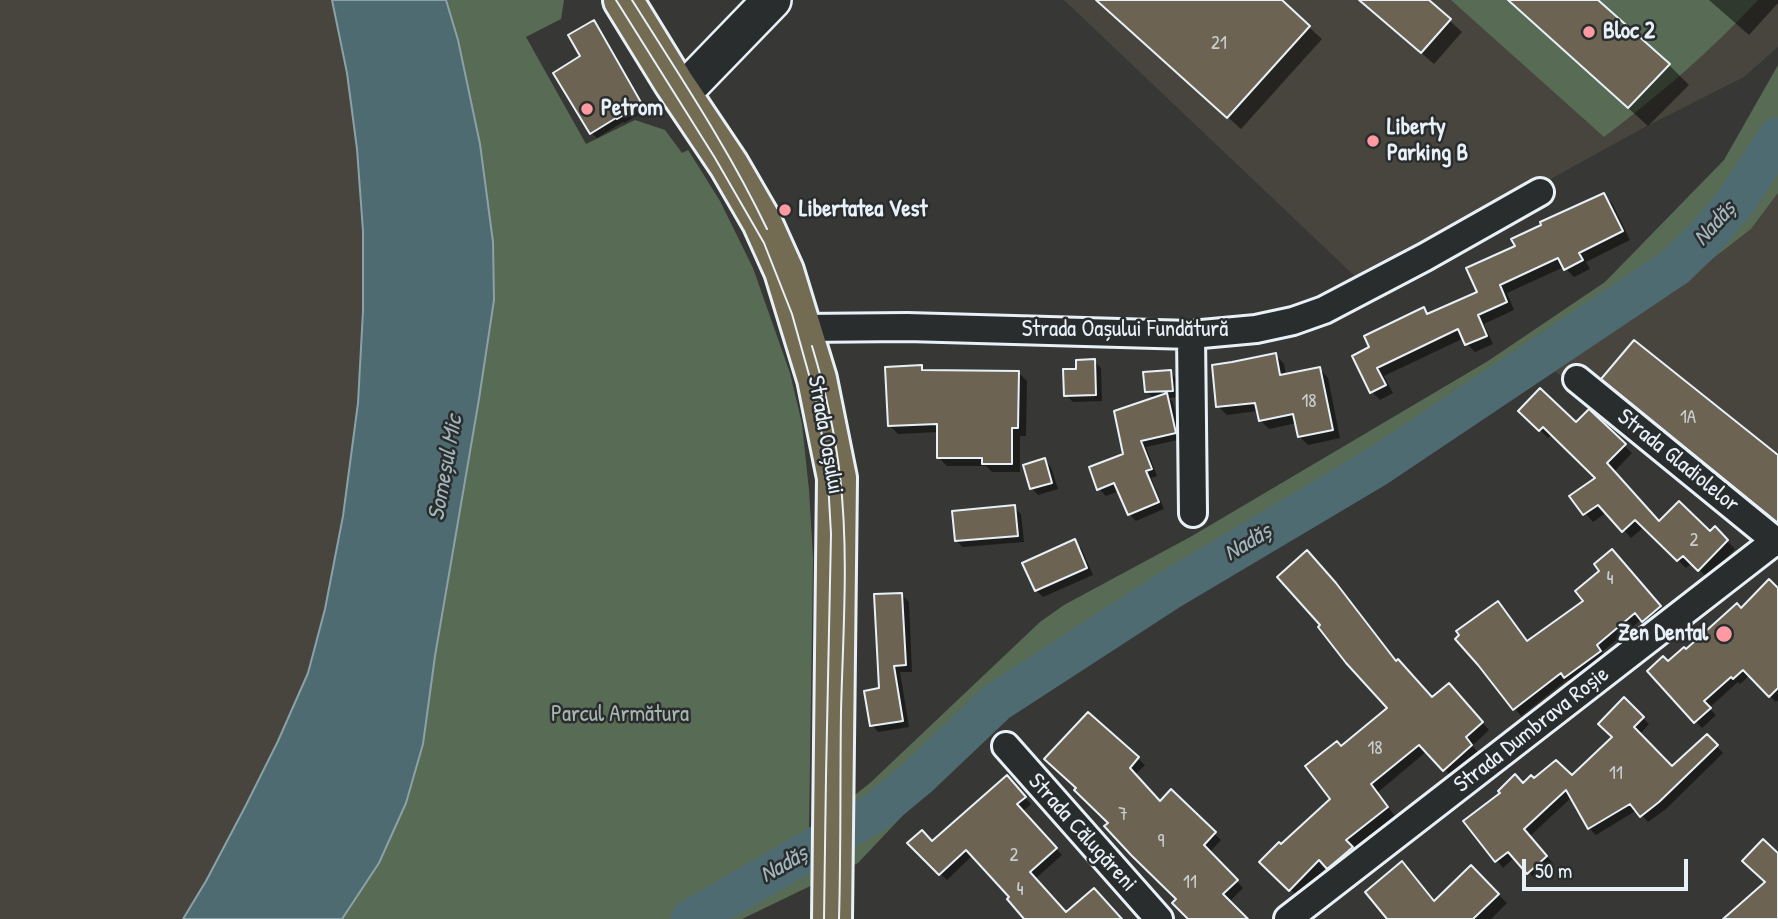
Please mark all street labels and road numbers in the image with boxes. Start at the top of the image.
street label: Strada Oașului Fundătură [1022,316,1228,344]
street label: Strada Oașului [801,374,849,496]
street label: Strada Gladiolelor [1612,403,1744,519]
street label: Strada Dumbrava Roșie [1449,661,1615,799]
street label: Strada Călugăreni [1022,768,1142,898]

